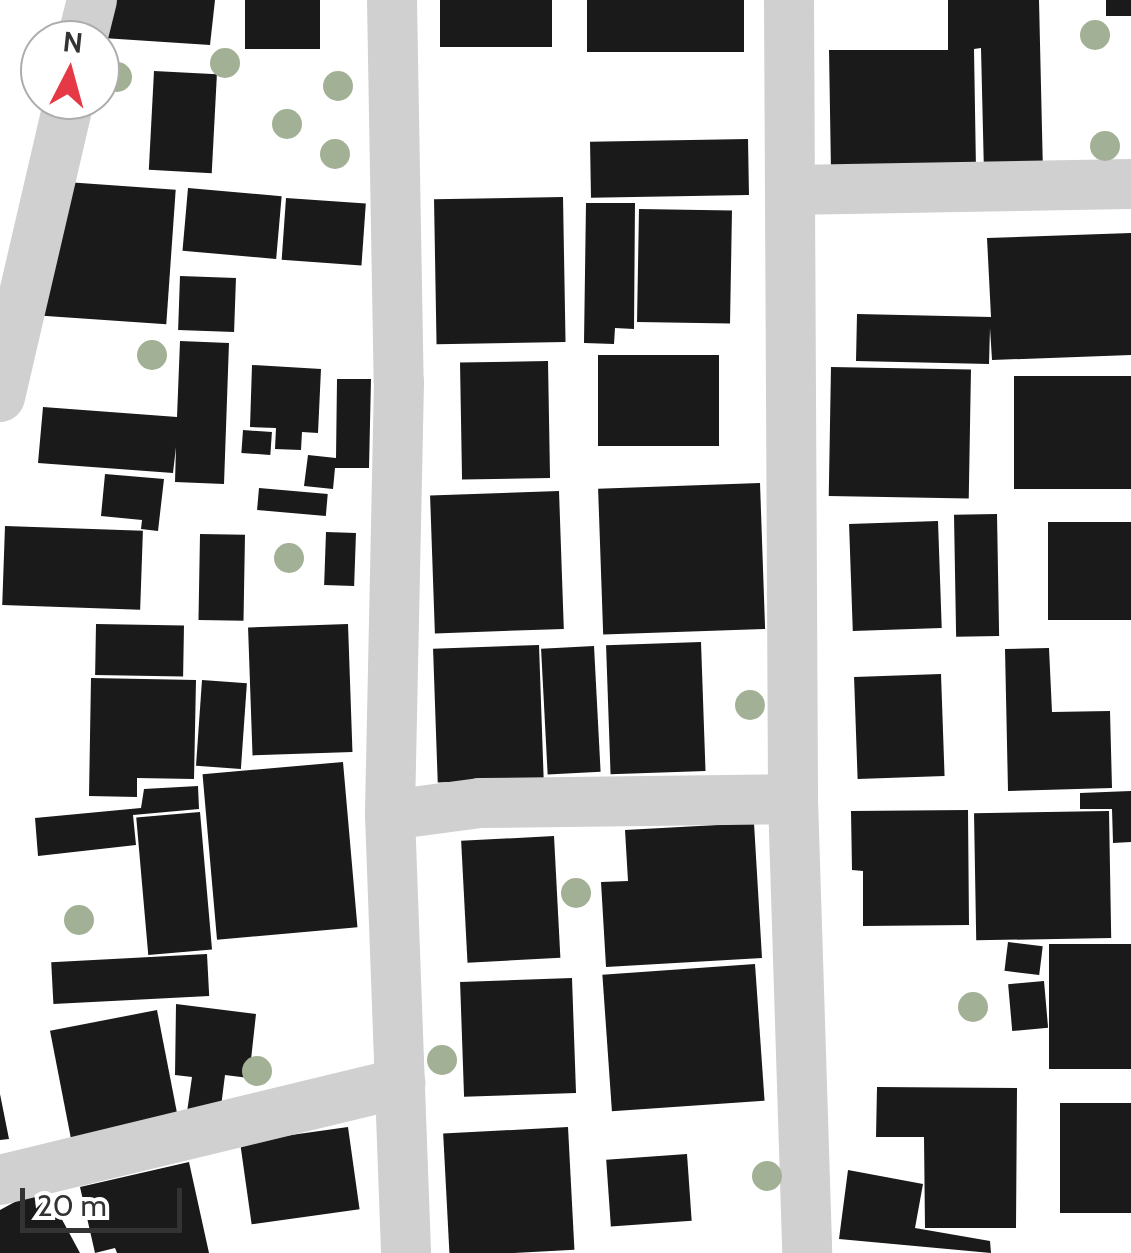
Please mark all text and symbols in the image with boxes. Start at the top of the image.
north arrow [20,20,120,120]
text: N [61,24,85,60]
scale bar [25,1168,188,1230]
text: 20 m [37,1187,107,1224]

